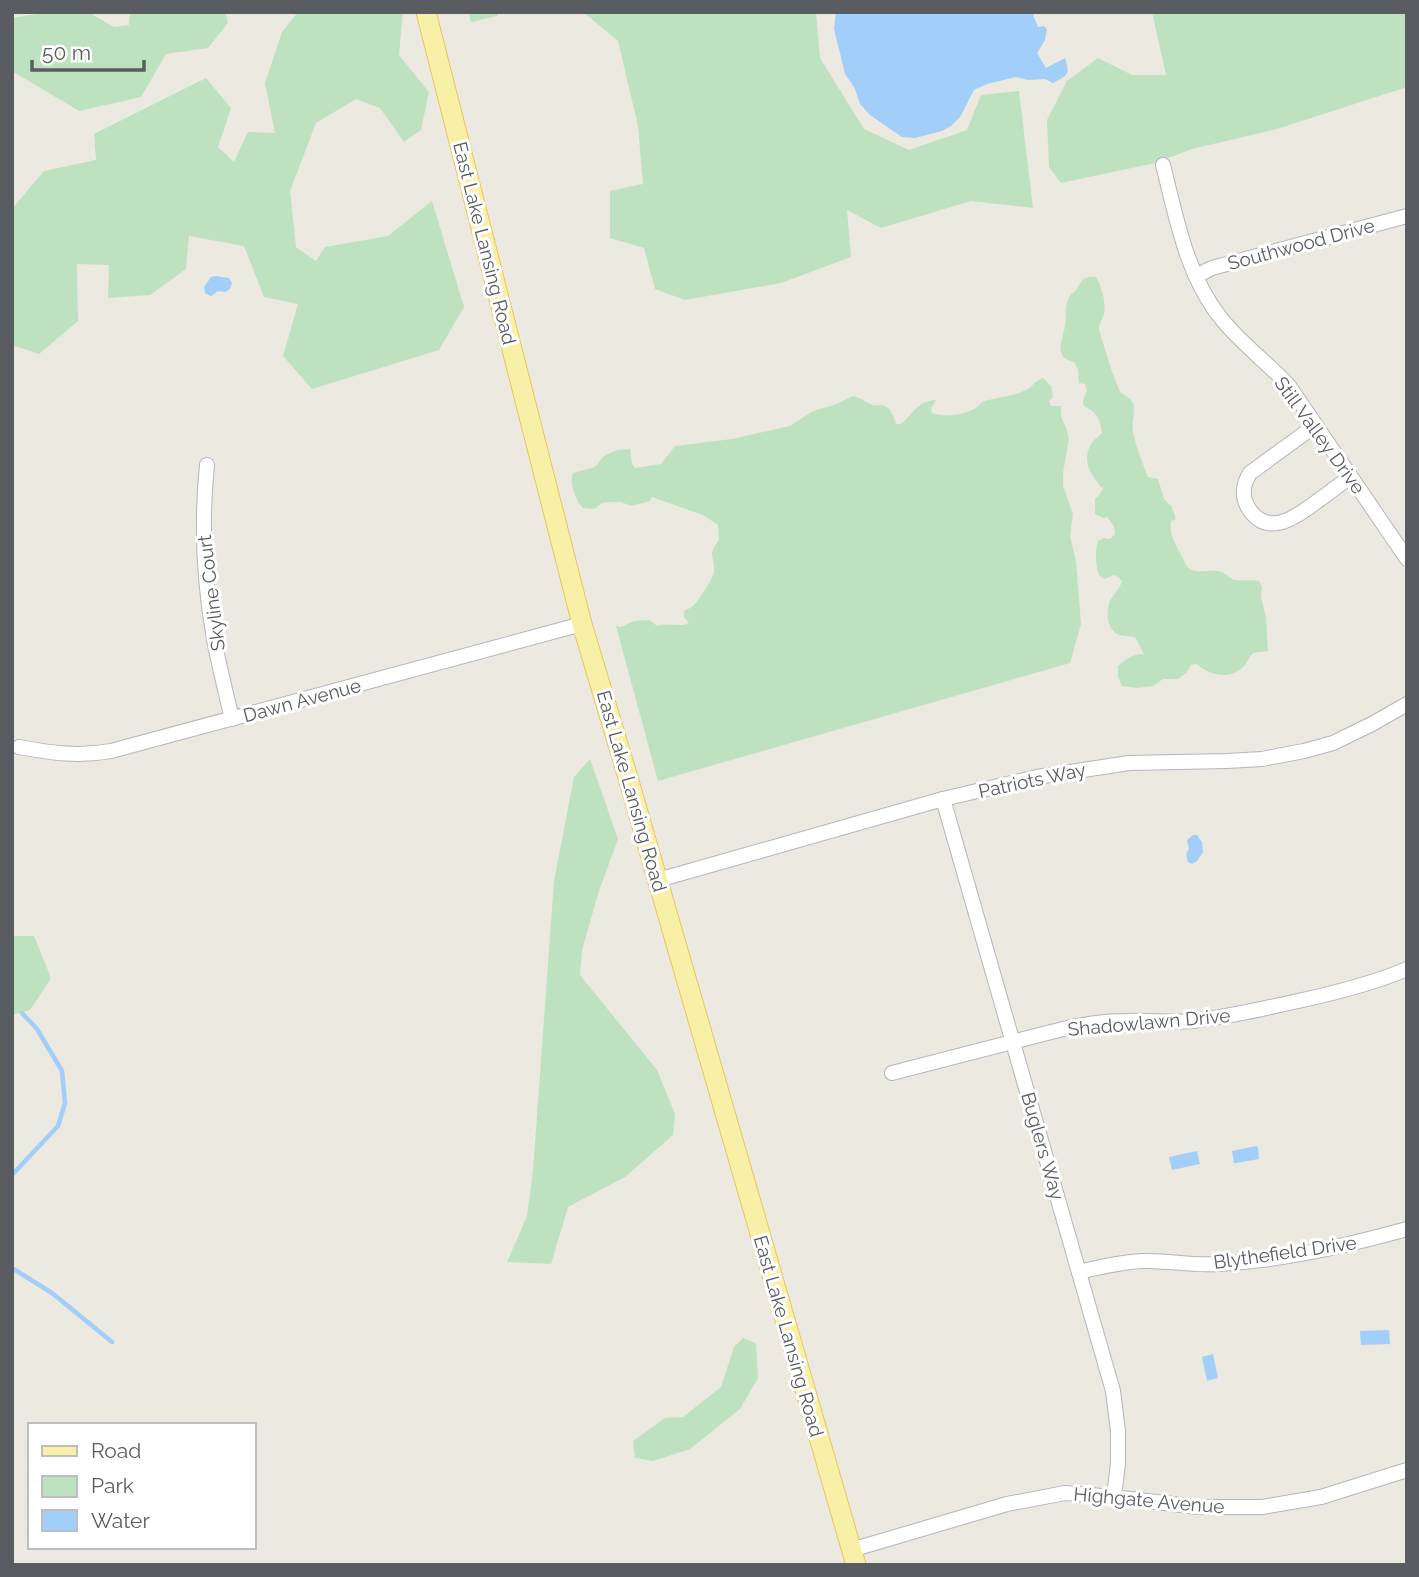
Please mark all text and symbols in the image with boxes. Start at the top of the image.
scale bar [32,28,144,72]
text: 50 m [42,40,91,65]
street label: East Lake Lansing Road [449,139,521,347]
street label: Southwood Drive [1225,214,1377,274]
street label: Still Valley Drive [1270,372,1370,498]
street label: Skyline Court [193,533,229,652]
street label: Dawn Avenue [241,674,363,726]
street label: East Lake Lansing Road [593,688,671,894]
street label: Patriots Way [976,758,1088,802]
street label: Shadowlawn Drive [1067,1004,1231,1040]
street label: Buglers Way [1017,1089,1069,1203]
street label: Blythefield Drive [1212,1231,1358,1273]
street label: East Lake Lansing Road [750,1233,828,1439]
legend [28,1423,256,1549]
text: Road [91,1438,141,1463]
text: Park [91,1473,134,1498]
street label: Highgate Avenue [1073,1482,1225,1518]
text: Water [91,1508,150,1533]

